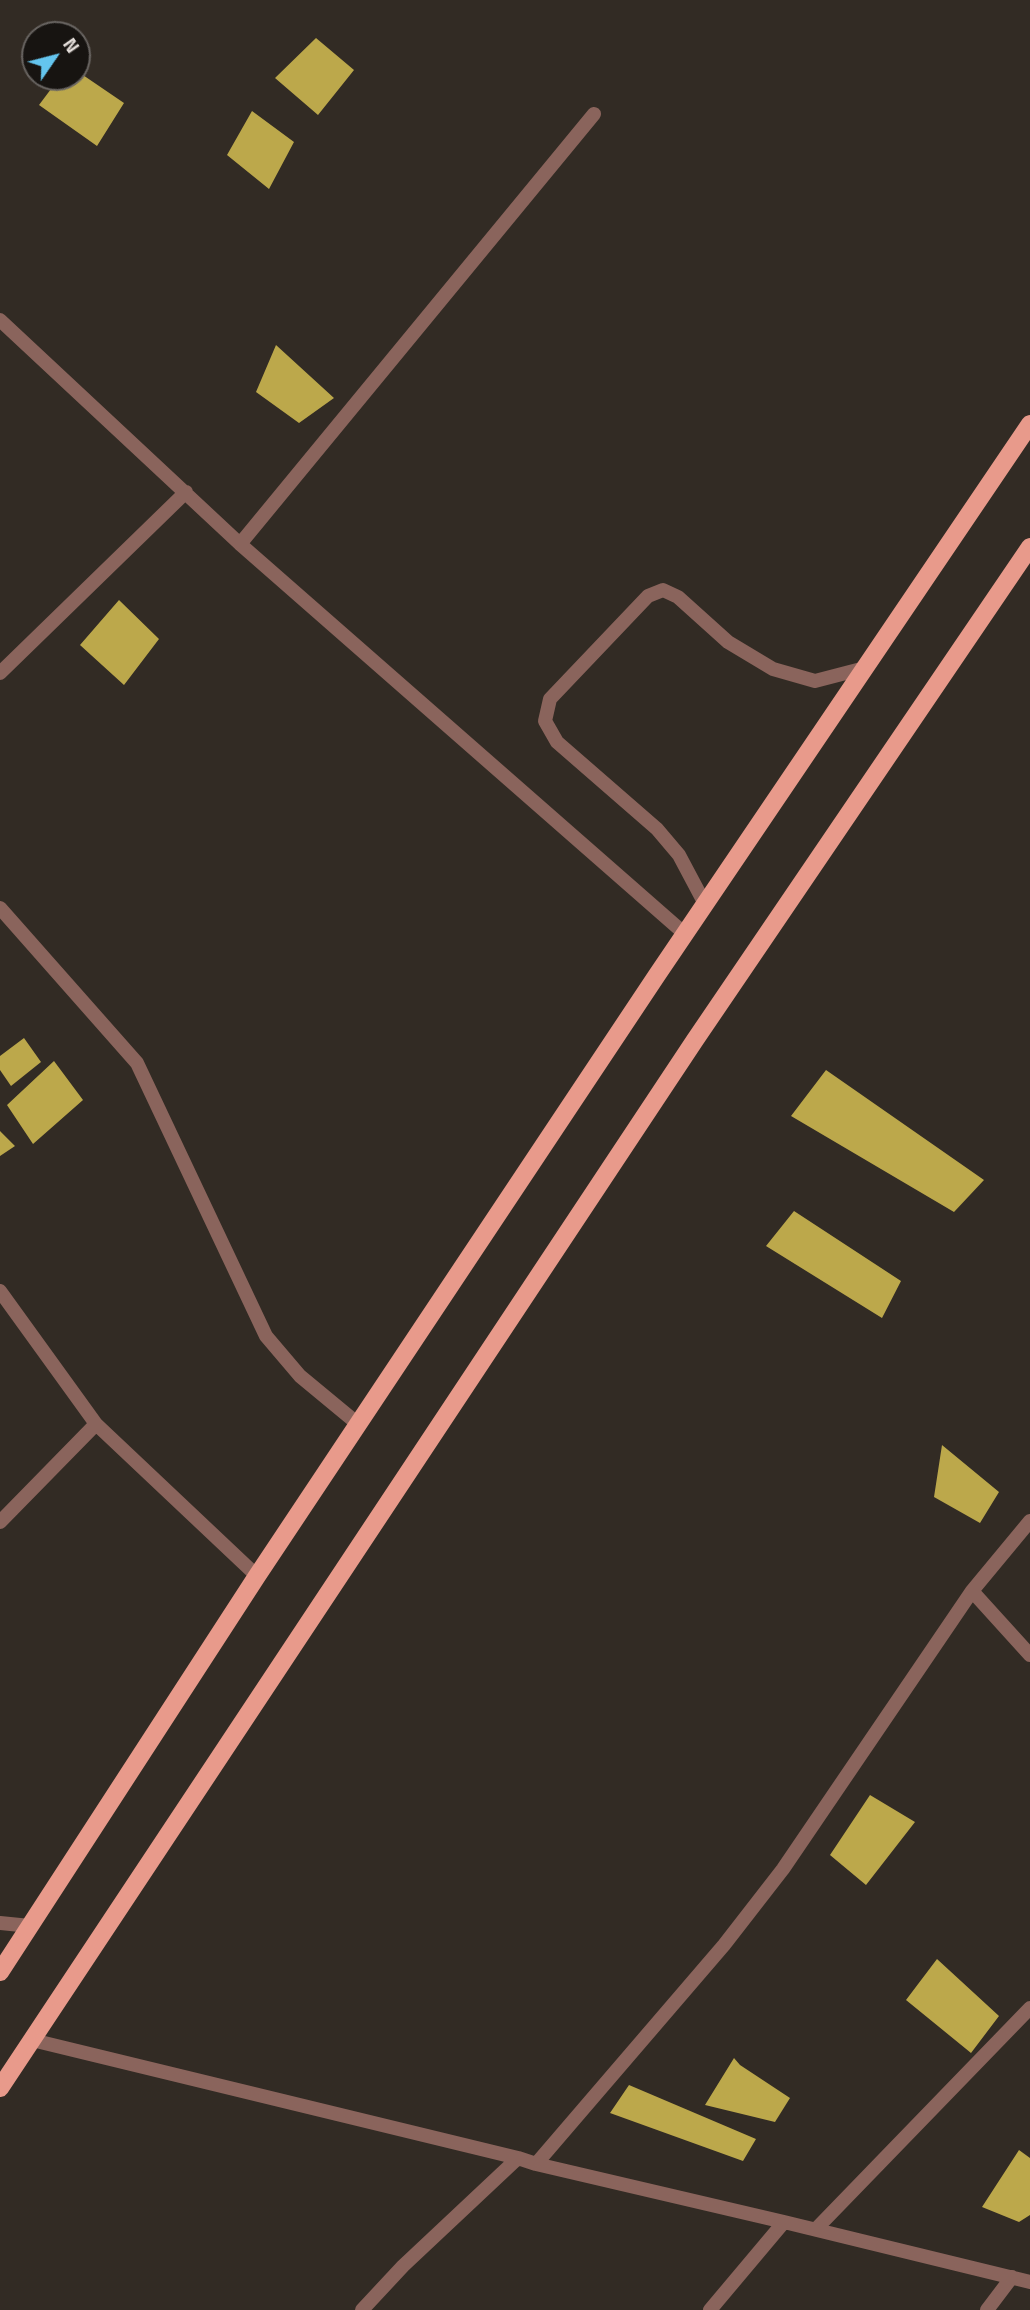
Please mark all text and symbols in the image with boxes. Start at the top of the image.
north arrow [21,21,91,91]
text: N [56,31,88,59]

